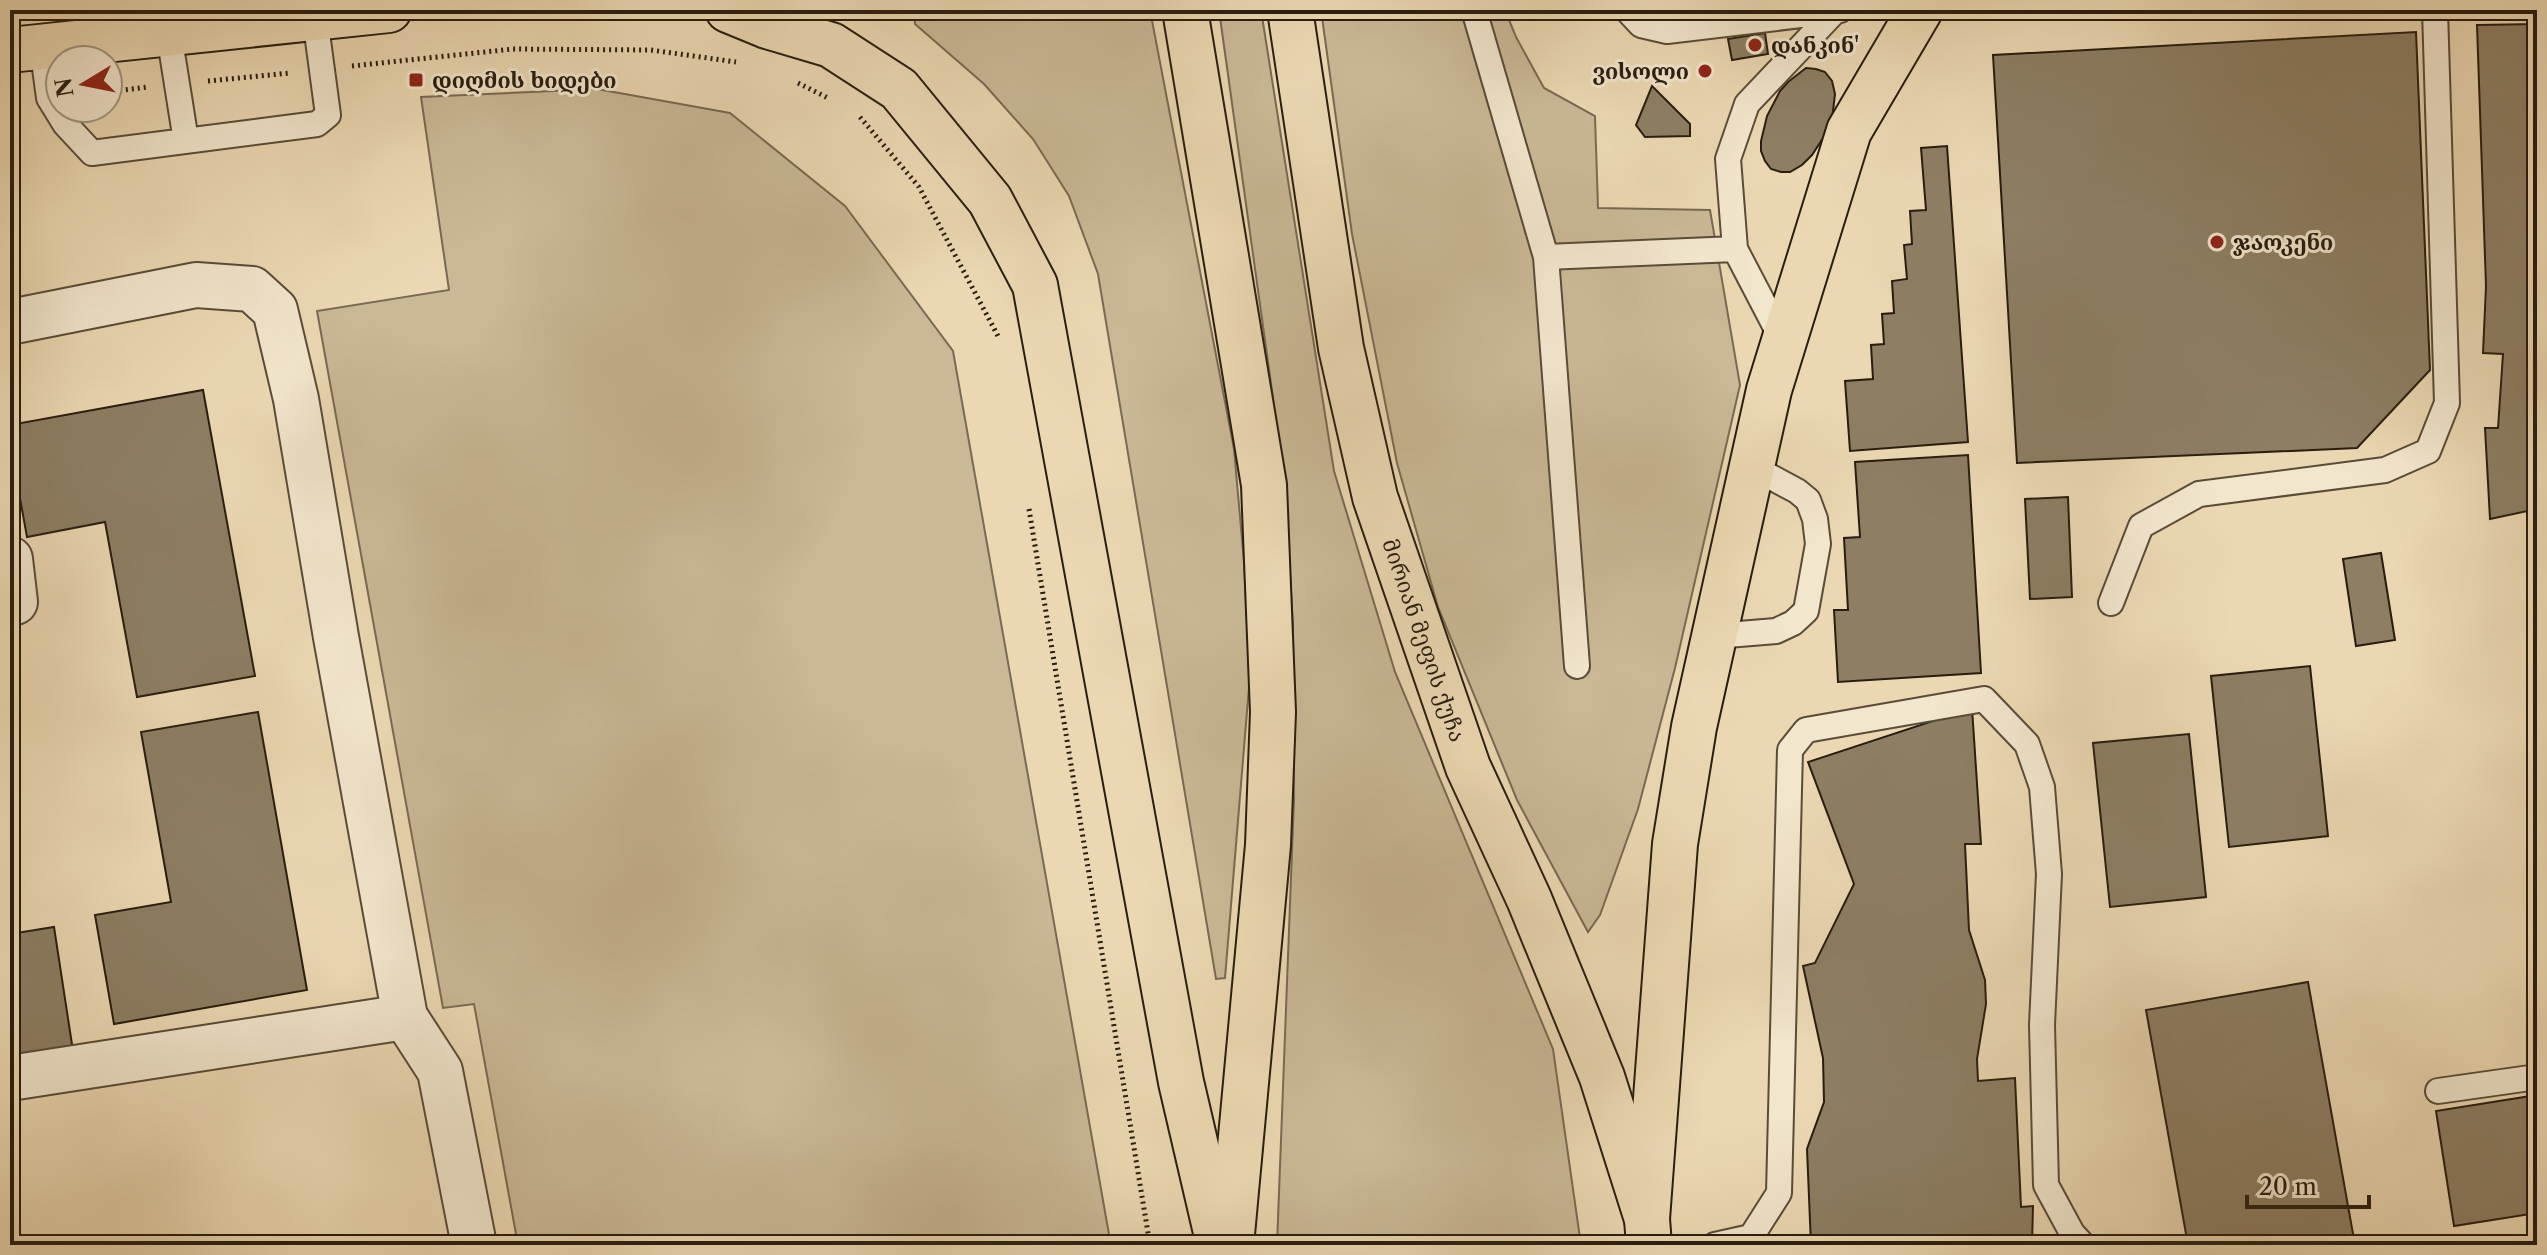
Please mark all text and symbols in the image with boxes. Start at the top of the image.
place label: დანკინ' [1771,32,1859,59]
marker: დანკინ' [1746,36,1764,54]
north arrow [44,44,124,124]
place label: ვისოლი [1592,58,1689,85]
marker: ვისოლი [1696,62,1714,80]
place label: დიღმის ხიდები [432,67,617,94]
marker: დიღმის ხიდები [407,71,425,89]
text: N [50,76,80,99]
place label: ჯაოკენი [2233,229,2333,256]
marker: ჯაოკენი [2208,233,2226,251]
street label: მირიან მეფის ქუჩა [1377,535,1472,745]
scale bar [2247,1159,2369,1209]
text: 20 m [2259,1172,2317,1201]

